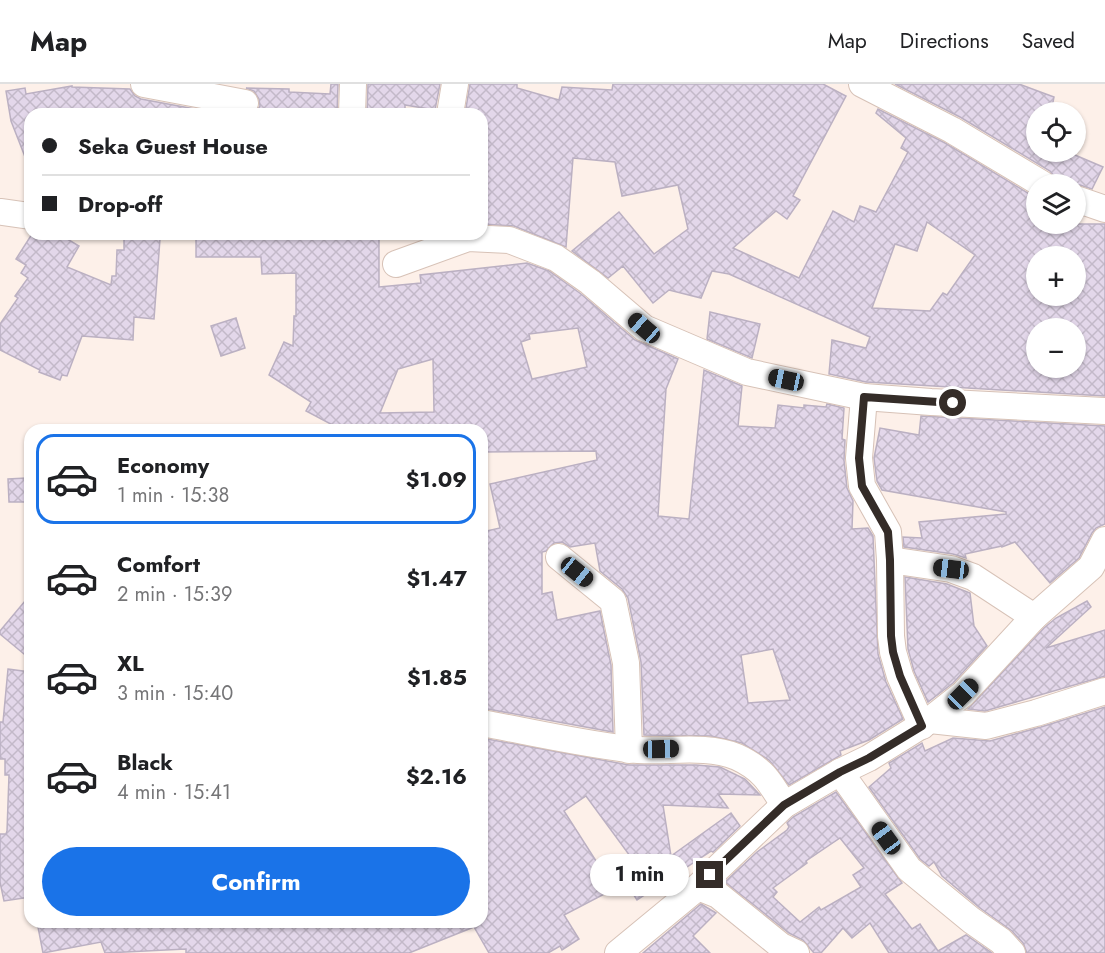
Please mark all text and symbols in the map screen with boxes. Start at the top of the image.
text: Map [30,21,87,62]
text: Map [828,26,867,56]
text: Directions [900,26,989,56]
text: Saved [1022,26,1075,56]
map controls [1026,102,1086,378]
button: locate [1026,102,1086,162]
text: Seka Guest House [78,130,268,162]
button: layers [1026,174,1086,234]
text: Drop-off [78,188,162,220]
button: + [1026,246,1086,306]
car [625,309,663,347]
button: − [1026,318,1086,378]
car [767,367,805,393]
route start [939,389,966,416]
text: Economy [117,449,209,481]
icon: car [45,452,99,506]
text: $1.09 [406,463,467,495]
text: 1 min · 15:38 [117,481,229,510]
text: Comfort [117,548,200,580]
icon: car [45,551,99,605]
car [557,554,597,590]
car [932,558,970,580]
text: $1.47 [406,562,467,594]
text: 2 min · 15:39 [117,580,232,609]
text: XL [117,647,144,679]
icon: car [45,650,99,704]
text: $1.85 [407,661,467,693]
car [944,675,982,713]
text: 3 min · 15:40 [117,679,233,708]
car [643,740,679,758]
text: Black [117,746,173,778]
icon: car [45,749,99,803]
text: $2.16 [406,760,467,792]
text: 4 min · 15:41 [117,778,231,807]
car [868,818,904,858]
button: Confirm [42,847,470,916]
callout: 1 min [590,854,689,896]
text: 1 min [615,860,664,889]
route end [696,861,723,888]

